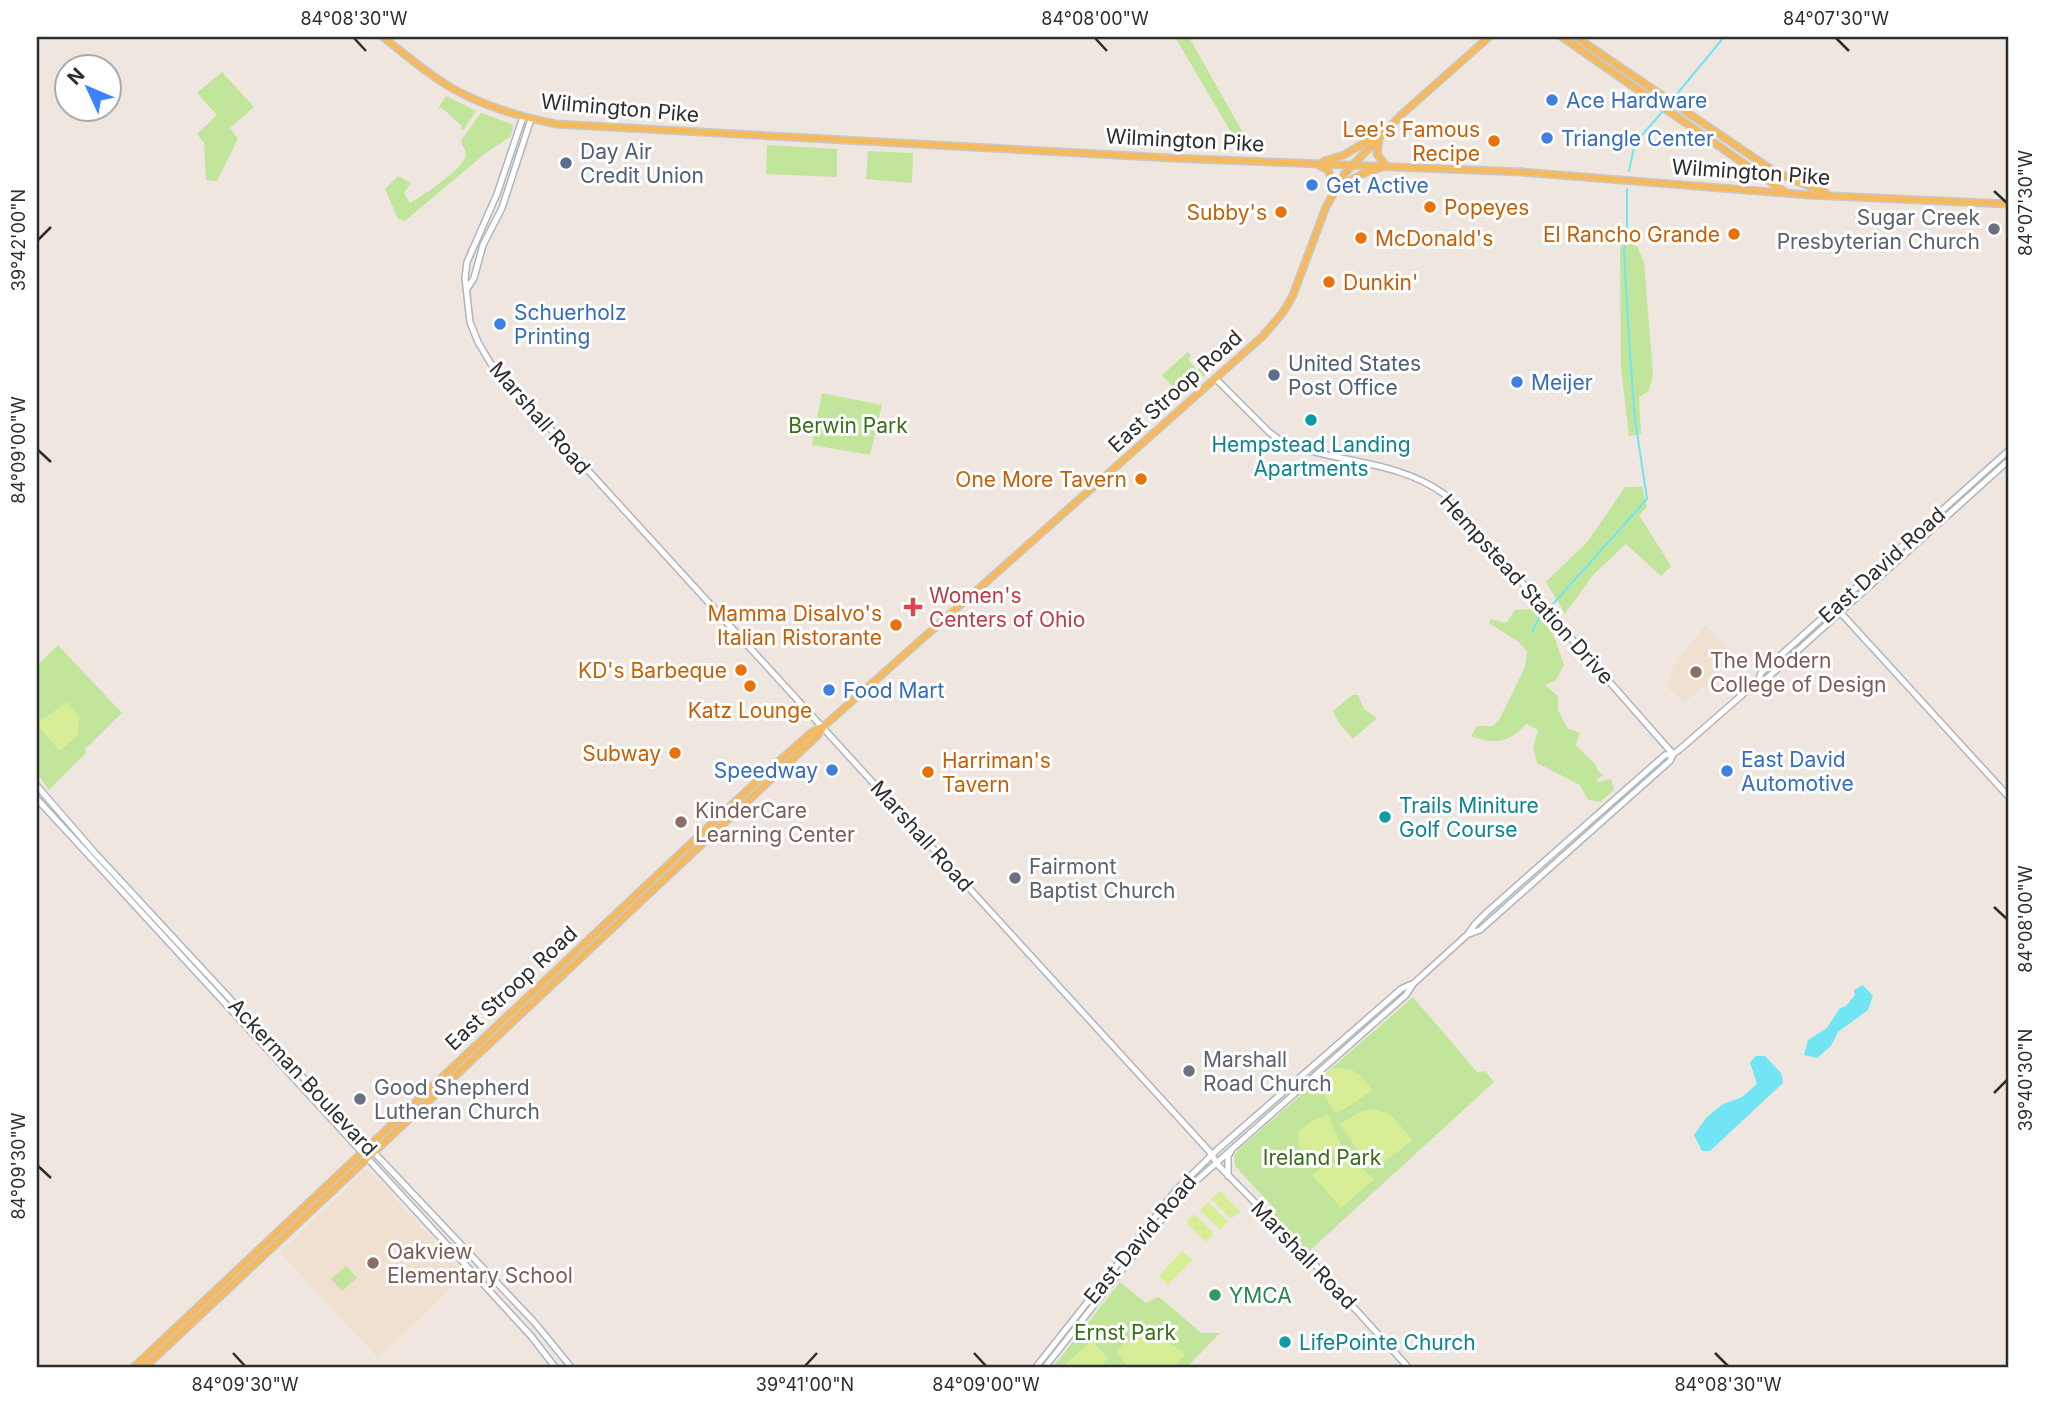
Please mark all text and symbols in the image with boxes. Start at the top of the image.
text: 84°08'30"W [300,8,408,29]
text: 84°08'00"W [1041,8,1149,29]
text: 84°07'30"W [1783,8,1889,29]
north arrow [52,52,122,122]
text: N [63,63,89,90]
place label: Ace Hardware [1566,88,1707,113]
street label: Wilmington Pike [540,89,700,127]
marker: Ace Hardware [1544,92,1560,108]
place label: Lee's Famous Recipe [1342,117,1480,166]
street label: Wilmington Pike [1105,123,1265,157]
place label: Triangle Center [1561,126,1714,151]
marker: Triangle Center [1539,130,1555,146]
marker: Lee's Famous Recipe [1486,133,1502,149]
place label: Day Air Credit Union [580,139,704,188]
text: 84°07'30"W [2015,150,2036,256]
street label: Wilmington Pike [1671,154,1831,190]
marker: Day Air Credit Union [558,155,574,171]
place label: Get Active [1326,173,1429,198]
marker: Get Active [1304,177,1320,193]
text: 39°42'00"N [8,189,29,291]
place label: Popeyes [1444,195,1529,220]
marker: Popeyes [1422,199,1438,215]
place label: Subby's [1187,200,1267,225]
marker: Subby's [1273,204,1289,220]
place label: Sugar Creek Presbyterian Church [1777,205,1980,254]
marker: Sugar Creek Presbyterian Church [1986,221,2002,237]
place label: El Rancho Grande [1543,222,1720,247]
place label: McDonald's [1375,226,1493,251]
marker: El Rancho Grande [1726,226,1742,242]
marker: McDonald's [1353,230,1369,246]
place label: Dunkin' [1343,270,1418,295]
marker: Dunkin' [1321,274,1337,290]
place label: Schuerholz Printing [514,300,626,349]
marker: Schuerholz Printing [492,316,508,332]
street label: East Stroop Road [1103,325,1247,457]
place label: United States Post Office [1288,351,1421,400]
street label: Marshall Road [484,357,596,479]
marker: United States Post Office [1266,367,1282,383]
place label: Meijer [1531,370,1593,395]
marker: Meijer [1509,374,1525,390]
text: 84°09'00"W [8,396,29,504]
marker: Hempstead Landing Apartments [1303,412,1319,428]
park label: Berwin Park [788,413,908,438]
place label: Hempstead Landing Apartments [1211,432,1411,481]
place label: One More Tavern [955,467,1127,492]
marker: One More Tavern [1133,471,1149,487]
street label: Hempstead Station Drive [1435,489,1619,689]
street label: East David Road [1814,502,1950,628]
place label: Women's Centers of Ohio [929,583,1085,632]
marker: Women's Centers of Ohio [903,597,923,617]
place label: Mamma Disalvo's Italian Ristorante [707,601,882,650]
marker: Mamma Disalvo's Italian Ristorante [888,617,904,633]
place label: The Modern College of Design [1710,648,1887,697]
place label: KD's Barbeque [578,658,727,683]
marker: KD's Barbeque [733,662,749,678]
marker: The Modern College of Design [1688,664,1704,680]
marker: Katz Lounge [742,678,758,694]
place label: Food Mart [843,678,945,703]
marker: Food Mart [821,682,837,698]
place label: Katz Lounge [688,698,812,723]
place label: Subway [582,741,661,766]
marker: Subway [667,745,683,761]
place label: East David Automotive [1741,747,1854,796]
place label: Harriman's Tavern [942,748,1051,797]
place label: Speedway [714,758,818,783]
marker: Speedway [824,762,840,778]
marker: East David Automotive [1719,763,1735,779]
marker: Harriman's Tavern [920,764,936,780]
street label: Marshall Road [866,775,978,897]
place label: Trails Miniture Golf Course [1399,793,1539,842]
place label: KinderCare Learning Center [695,798,855,847]
marker: Trails Miniture Golf Course [1377,809,1393,825]
marker: KinderCare Learning Center [673,814,689,830]
place label: Fairmont Baptist Church [1029,854,1175,903]
text: 84°08'00"W [2015,865,2036,973]
marker: Fairmont Baptist Church [1007,870,1023,886]
street label: East Stroop Road [440,921,582,1055]
street label: Ackerman Boulevard [224,993,382,1161]
text: 39°40'30"N [2015,1029,2036,1131]
place label: Marshall Road Church [1203,1047,1332,1096]
marker: Marshall Road Church [1181,1063,1197,1079]
place label: Good Shepherd Lutheran Church [374,1075,540,1124]
marker: Good Shepherd Lutheran Church [352,1091,368,1107]
text: 84°09'30"W [8,1112,29,1220]
park label: Ireland Park [1263,1145,1382,1170]
street label: East David Road [1079,1169,1201,1309]
street label: Marshall Road [1246,1196,1362,1314]
place label: Oakview Elementary School [387,1239,573,1288]
marker: Oakview Elementary School [365,1255,381,1271]
place label: YMCA [1229,1283,1292,1308]
marker: YMCA [1207,1287,1223,1303]
park label: Ernst Park [1074,1320,1177,1345]
place label: LifePointe Church [1299,1330,1476,1355]
marker: LifePointe Church [1277,1334,1293,1350]
text: 84°09'30"W [191,1374,299,1395]
text: 39°41'00"N [756,1374,854,1395]
text: 84°09'00"W [932,1374,1040,1395]
text: 84°08'30"W [1674,1374,1782,1395]

